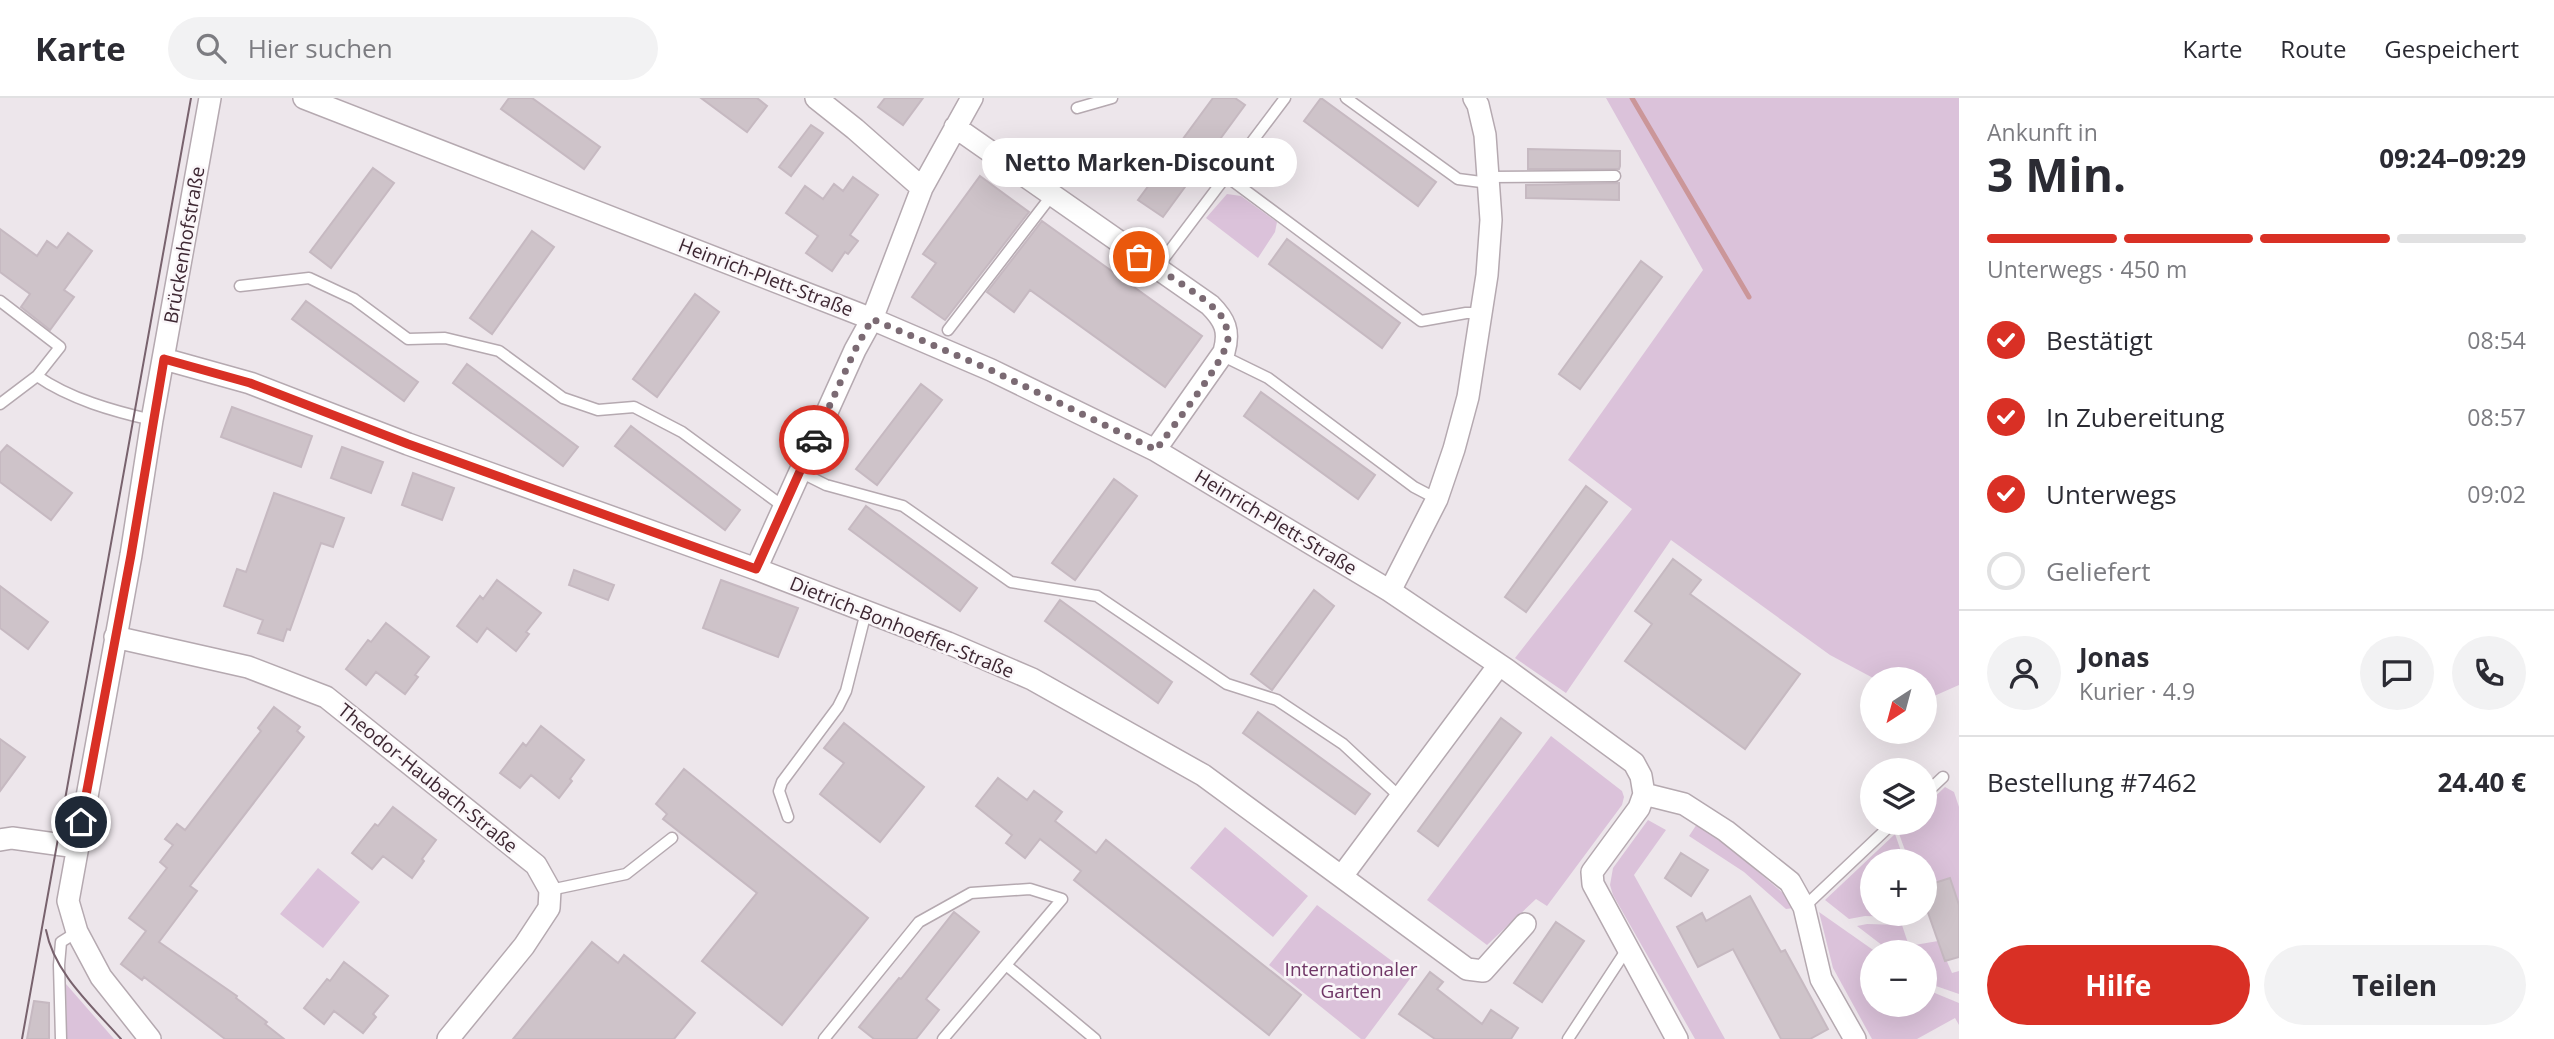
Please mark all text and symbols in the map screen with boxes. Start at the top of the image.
search box [168,17,658,80]
text: Karte [35,26,126,71]
icon: search [192,29,230,67]
text: Hier suchen [248,30,393,66]
text: Karte [2182,32,2242,65]
text: Route [2280,32,2346,65]
text: Gespeichert [2384,32,2519,65]
text: Ankunft in [1987,116,2098,148]
callout: Netto Marken-Discount [982,138,1296,187]
text: 09:24–09:29 [2379,140,2526,176]
text: 3 Min. [1987,143,2126,205]
text: Netto Marken-Discount [1004,146,1275,178]
street label: Brückenhofstraße [157,164,211,326]
pin [1109,227,1169,287]
street label: Heinrich-Plett-Straße [675,232,857,322]
icon: bag [1120,238,1158,276]
text: Unterwegs · 450 m [1987,253,2187,285]
icon: check [1987,321,2025,359]
text: Bestätigt [2046,322,2153,358]
text: 08:54 [2467,324,2526,356]
icon: check [1987,398,2025,436]
text: In Zubereitung [2046,399,2224,435]
text: 08:57 [2467,401,2526,433]
courier [779,405,849,475]
icon: car [795,421,833,459]
street label: Heinrich-Plett-Straße [1190,463,1362,581]
icon: check [1987,475,2025,513]
text: Unterwegs [2046,476,2177,512]
text: 09:02 [2467,478,2526,510]
text: Geliefert [2046,553,2150,589]
street label: Dietrich-Bonhoeffer-Straße [786,570,1018,684]
button: person [1987,636,2061,710]
button: chat [2360,636,2434,710]
button: phone [2452,636,2526,710]
text: Jonas [2079,639,2149,675]
north arrow [1860,667,1937,744]
map controls [1860,667,1937,1017]
text: Kurier · 4.9 [2079,675,2195,707]
street label: Theodor-Haubach-Straße [333,697,523,859]
button: layers [1860,758,1937,835]
text: Bestellung #7462 [1987,764,2197,800]
text: 24.40 € [2438,764,2526,800]
pin [51,792,111,852]
icon: home [62,803,100,841]
button: + [1860,849,1937,926]
button: − [1860,940,1937,1017]
button: Hilfe [1987,945,2250,1025]
button: Teilen [2264,945,2526,1025]
park label: Internationaler Garten [1285,956,1418,1004]

